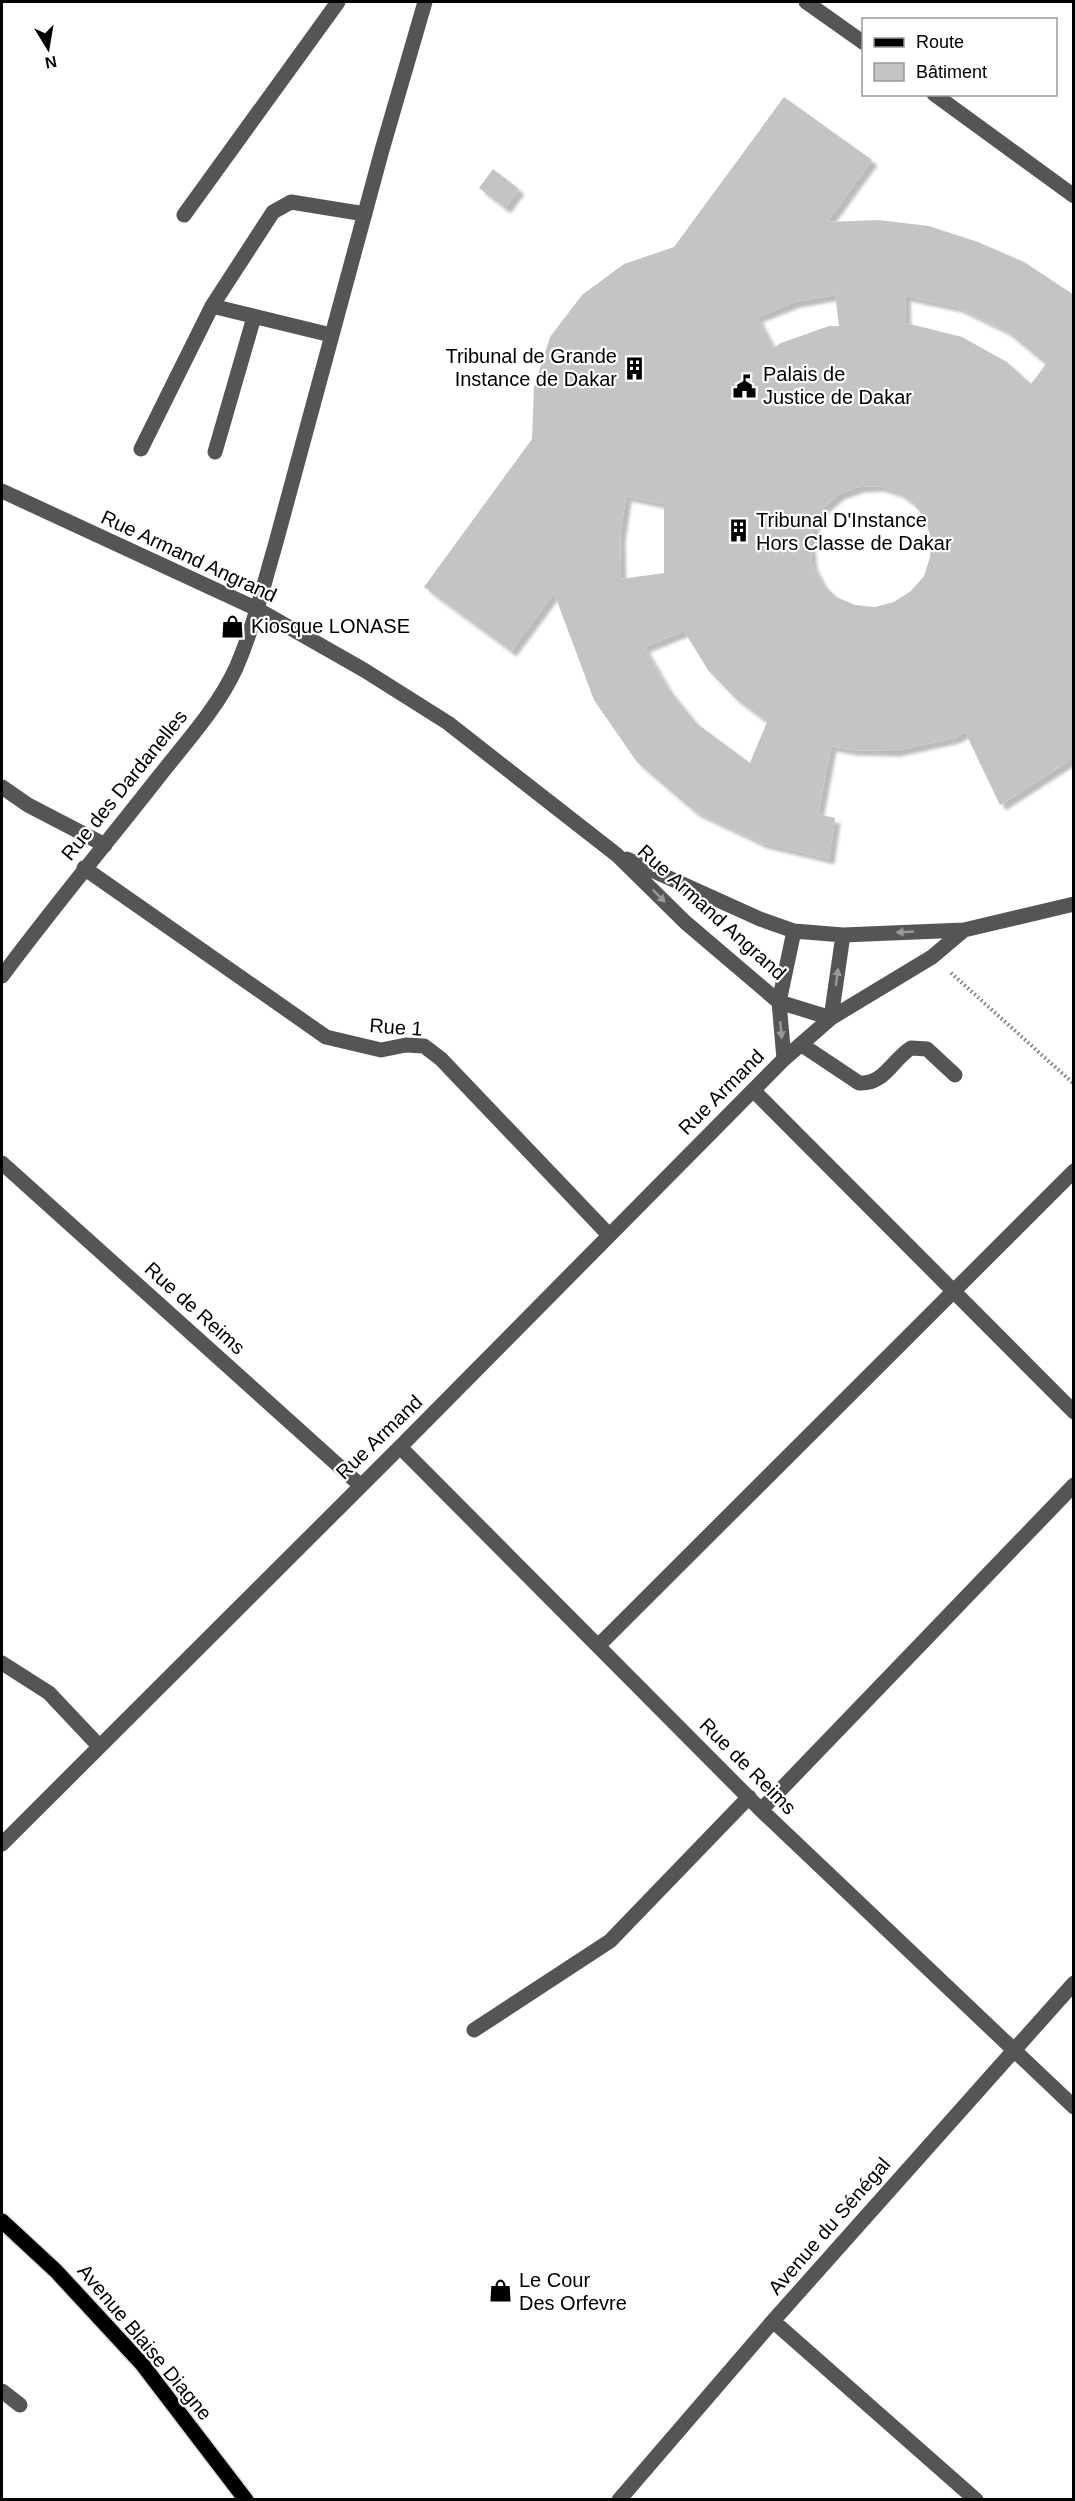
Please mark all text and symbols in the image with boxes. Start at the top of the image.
north arrow [18,18,78,78]
legend [862,18,1057,96]
text: Route [916,32,964,52]
text: N [43,53,58,72]
text: Bâtiment [916,62,987,82]
place label: Tribunal de Grande Instance de Dakar [445,345,617,390]
building icon: Tribunal de Grande Instance de Dakar [622,355,648,381]
place label: Palais de Justice de Dakar [763,363,912,408]
public building icon: Palais de Justice de Dakar [732,373,758,399]
street label: Rue Armand Angrand [98,506,280,606]
place label: Tribunal D'Instance Hors Classe de Dakar [756,509,952,554]
building icon: Tribunal D'Instance Hors Classe de Dakar [725,518,751,544]
shop icon: Kiosque LONASE [220,613,246,639]
place label: Kiosque LONASE [251,615,410,637]
street label: Rue des Dardanelles [57,705,191,865]
street label: Rue Armand Angrand [634,840,790,984]
one-way arrow [652,888,666,902]
one-way arrow [896,927,915,937]
one-way arrow [832,967,841,986]
street label: Rue 1 [369,1014,423,1040]
one-way arrow [777,1021,786,1040]
street label: Rue Armand [674,1045,768,1139]
street label: Rue de Reims [141,1257,249,1359]
street label: Rue Armand [331,1390,427,1484]
street label: Rue de Reims [695,1713,801,1819]
street label: Avenue du Sénégal [764,2153,894,2299]
street label: Avenue Blaise Diagne [73,2260,217,2424]
place label: Le Cour Des Orfevre [519,2269,627,2314]
shop icon: Le Cour Des Orfevre [488,2278,514,2304]

